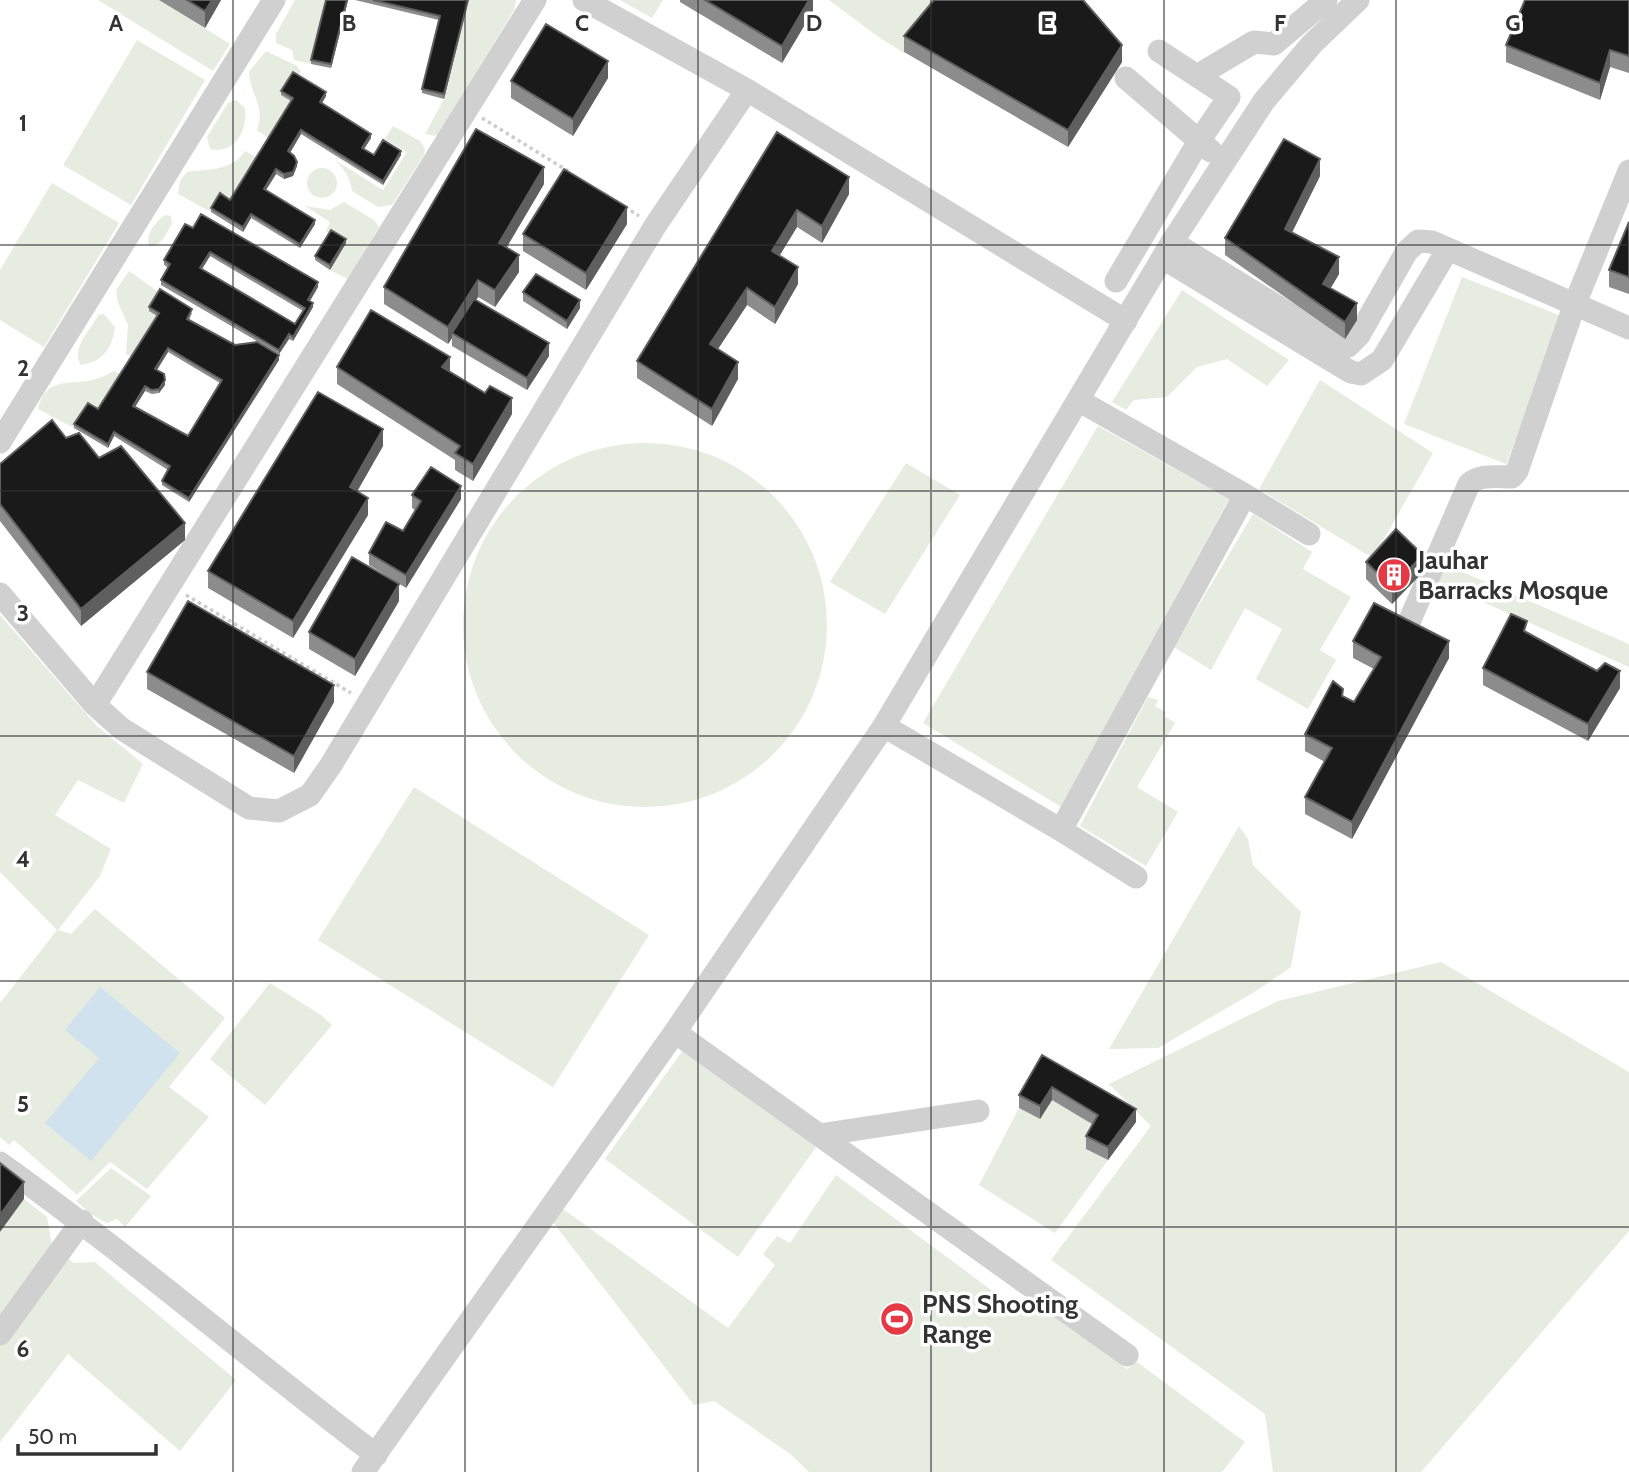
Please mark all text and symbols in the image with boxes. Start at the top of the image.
text: A [109,9,124,37]
text: B [342,9,356,37]
text: C [575,9,589,37]
text: D [806,9,822,37]
text: E [1040,9,1054,37]
text: F [1274,9,1286,37]
text: G [1505,9,1521,37]
text: 1 [19,109,27,137]
text: 2 [17,354,29,382]
place label: Jauhar Barracks Mosque [1417,544,1608,606]
building icon: Jauhar Barracks Mosque [1375,556,1413,594]
text: 3 [17,599,29,627]
text: 4 [16,845,30,873]
text: 5 [17,1090,29,1118]
place label: PNS Shooting Range [922,1288,1078,1350]
sports icon: PNS Shooting Range [878,1300,916,1338]
text: 6 [17,1335,29,1363]
scale bar [18,1412,156,1456]
text: 50 m [28,1424,77,1449]

